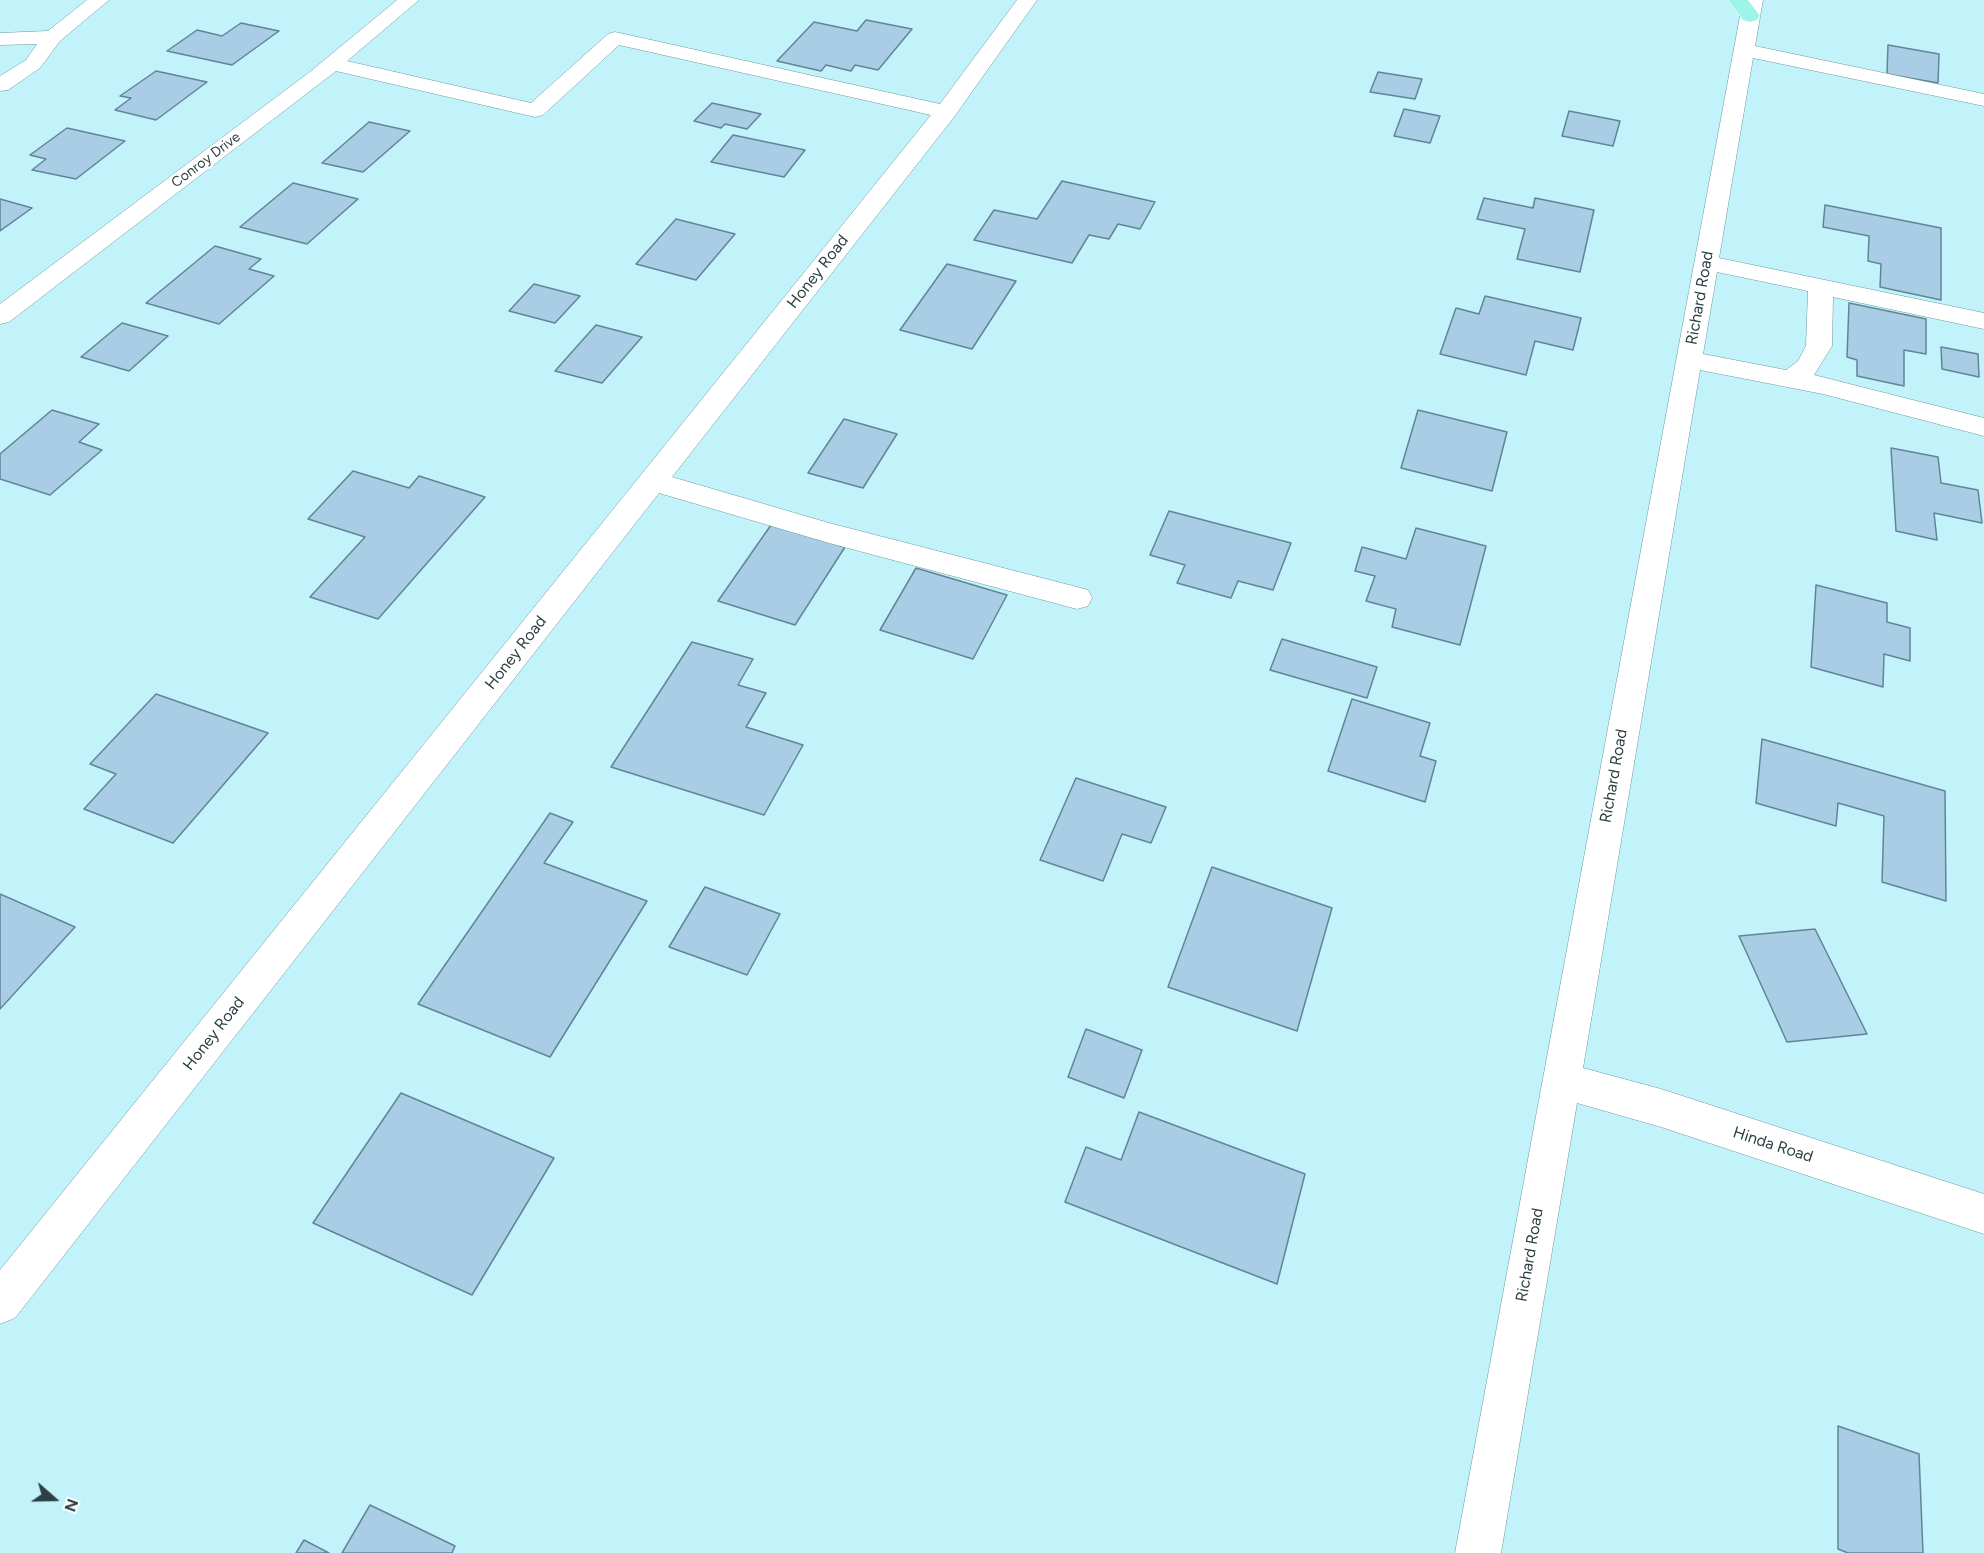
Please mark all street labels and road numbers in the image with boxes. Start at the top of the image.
street label: Conroy Drive [168,129,244,191]
street label: Honey Road [783,231,853,313]
street label: Richard Road [1682,250,1718,346]
street label: Honey Road [481,612,551,694]
street label: Richard Road [1596,728,1632,824]
street label: Honey Road [179,993,249,1075]
street label: Hinda Road [1731,1123,1815,1167]
street label: Richard Road [1512,1207,1548,1303]

